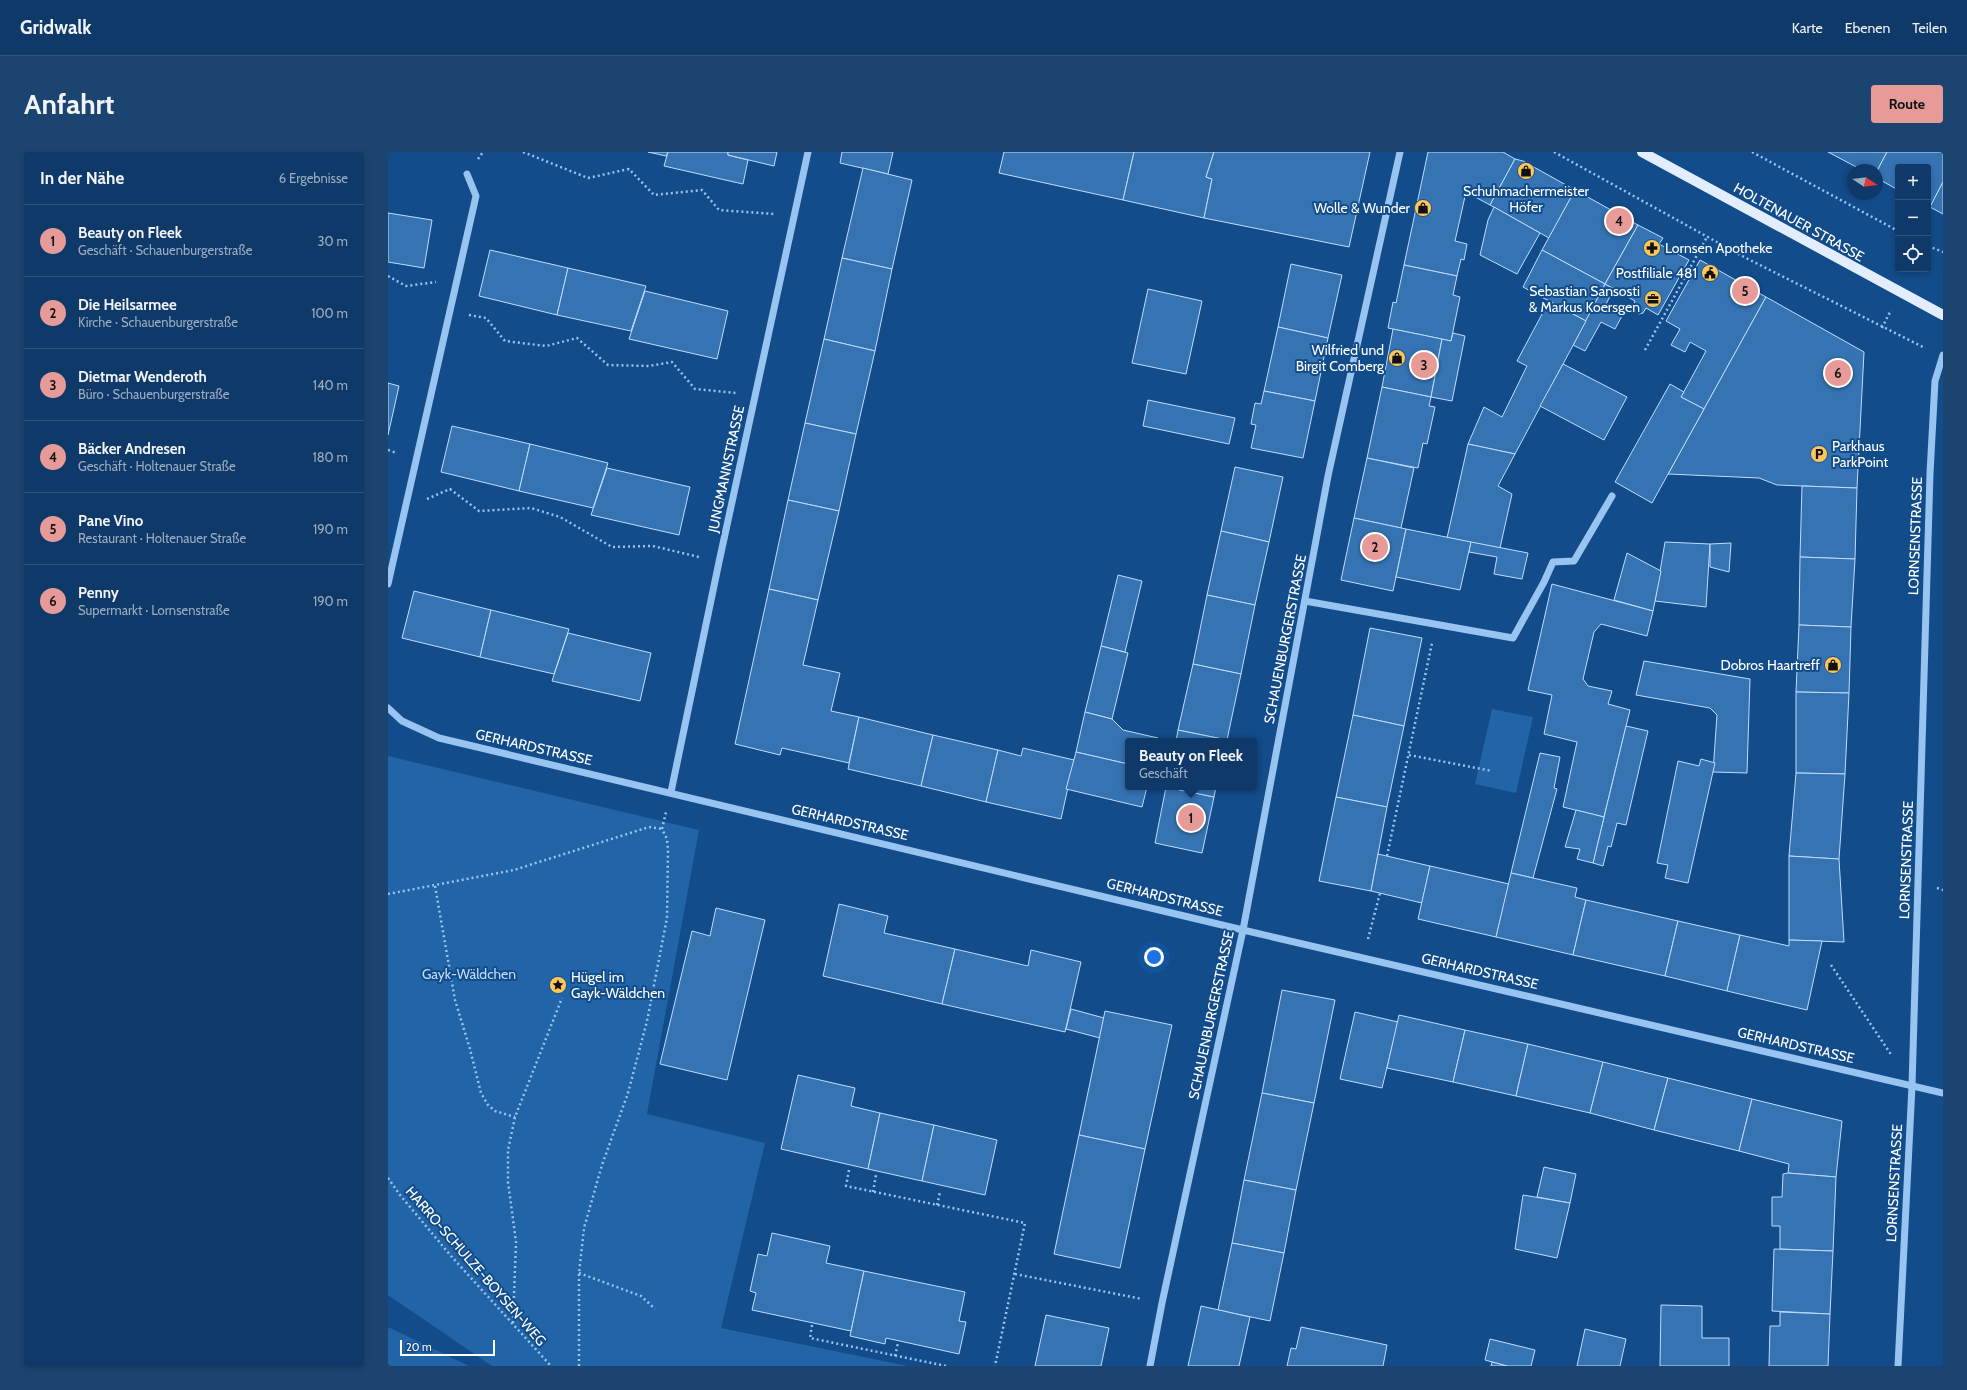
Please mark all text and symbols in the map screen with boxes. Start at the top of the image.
text: Gridwalk [20,16,92,39]
text: Karte [1792,19,1823,37]
text: Ebenen [1845,19,1890,37]
text: Teilen [1912,19,1947,37]
button: Route [1871,85,1943,123]
text: Anfahrt [24,87,114,121]
shop icon: Schuhmachermeister Höfer [1516,161,1536,181]
north arrow [1847,164,1883,200]
map controls [1895,164,1931,272]
button: + [1895,164,1931,200]
text: In der Nähe [40,168,124,188]
text: 6 Ergebnisse [279,170,348,186]
street label: HOLTENAUER STRASSE [1731,179,1868,266]
place label: Schuhmachermeister Höfer [1463,182,1590,216]
shop icon: Wolle & Wunder [1413,198,1433,218]
place label: Wolle & Wunder [1314,199,1411,217]
button: − [1895,200,1931,236]
pin: 4 [1606,206,1632,236]
text: Beauty on Fleek [78,224,182,242]
text: 1 [51,233,55,249]
text: 30 m [318,233,348,249]
button: locate [1895,236,1931,272]
pharmacy icon: Lornsen Apotheke [1642,238,1662,258]
place label: Lornsen Apotheke [1665,239,1772,257]
text: Geschäft · Schauenburgerstraße [78,242,252,258]
public building icon: Postfiliale 481 [1700,263,1720,283]
place label: Postfiliale 481 [1616,264,1697,282]
pin: 5 [1732,276,1758,306]
place label: Sebastian Sansosti & Markus Koersgen [1529,282,1640,316]
office icon: Sebastian Sansosti & Markus Koersgen [1643,289,1663,309]
text: Die Heilsarmee [78,296,177,314]
text: 2 [50,305,56,321]
text: 100 m [311,305,348,321]
text: Kirche · Schauenburgerstraße [78,314,238,330]
place label: Wilfried und Birgit Comberg [1296,341,1385,375]
shop icon: Wilfried und Birgit Comberg [1387,348,1407,368]
pin: 3 [1411,350,1437,380]
pin: 6 [1825,358,1851,388]
text: Dietmar Wenderoth [78,368,207,386]
text: 3 [49,377,57,393]
text: 140 m [313,377,348,393]
text: Büro · Schauenburgerstraße [78,386,229,402]
street label: JUNGMANNSTRASSE [704,404,748,535]
place label: Parkhaus ParkPoint [1832,437,1888,471]
text: Bäcker Andresen [78,440,186,458]
parking icon: Parkhaus ParkPoint [1809,444,1829,464]
text: 4 [49,449,57,465]
text: 180 m [312,449,348,465]
text: Geschäft · Holtenauer Straße [78,458,236,474]
street label: LORNSENSTRASSE [1904,476,1926,595]
text: Pane Vino [78,512,143,530]
text: 5 [50,521,56,537]
text: 190 m [313,521,348,537]
text: Restaurant · Holtenauer Straße [78,530,246,546]
pin: 2 [1362,532,1388,562]
street label: SCHAUENBURGERSTRASSE [1260,553,1310,725]
text: Penny [78,584,119,602]
text: 6 [49,593,57,609]
text: 190 m [313,593,348,609]
text: Supermarkt · Lornsenstraße [78,602,230,618]
shop icon: Dobros Haartreff [1823,655,1843,675]
place label: Dobros Haartreff [1721,656,1820,674]
street label: GERHARDSTRASSE [474,725,595,769]
popup [1125,738,1257,790]
text: Beauty on Fleek [1139,747,1243,765]
text: Geschäft [1139,765,1188,781]
street label: GERHARDSTRASSE [790,800,911,844]
street label: LORNSENSTRASSE [1895,800,1917,919]
pin: 1 [1178,803,1204,833]
street label: GERHARDSTRASSE [1105,874,1225,920]
street label: SCHAUENBURGERSTRASSE [1184,929,1238,1101]
your location [1144,947,1164,967]
street label: GERHARDSTRASSE [1420,949,1541,993]
park label: Gayk-Wäldchen [422,965,516,983]
place label: Hügel im Gayk-Wäldchen [571,968,665,1002]
place icon: Hügel im Gayk-Wäldchen [548,975,568,995]
street label: GERHARDSTRASSE [1736,1023,1857,1067]
street label: LORNSENSTRASSE [1882,1123,1906,1243]
street label: HARRO-SCHULZE-BOYSEN-WEG [402,1183,550,1349]
scale bar [400,1338,495,1357]
text: 20 m [406,1340,432,1354]

